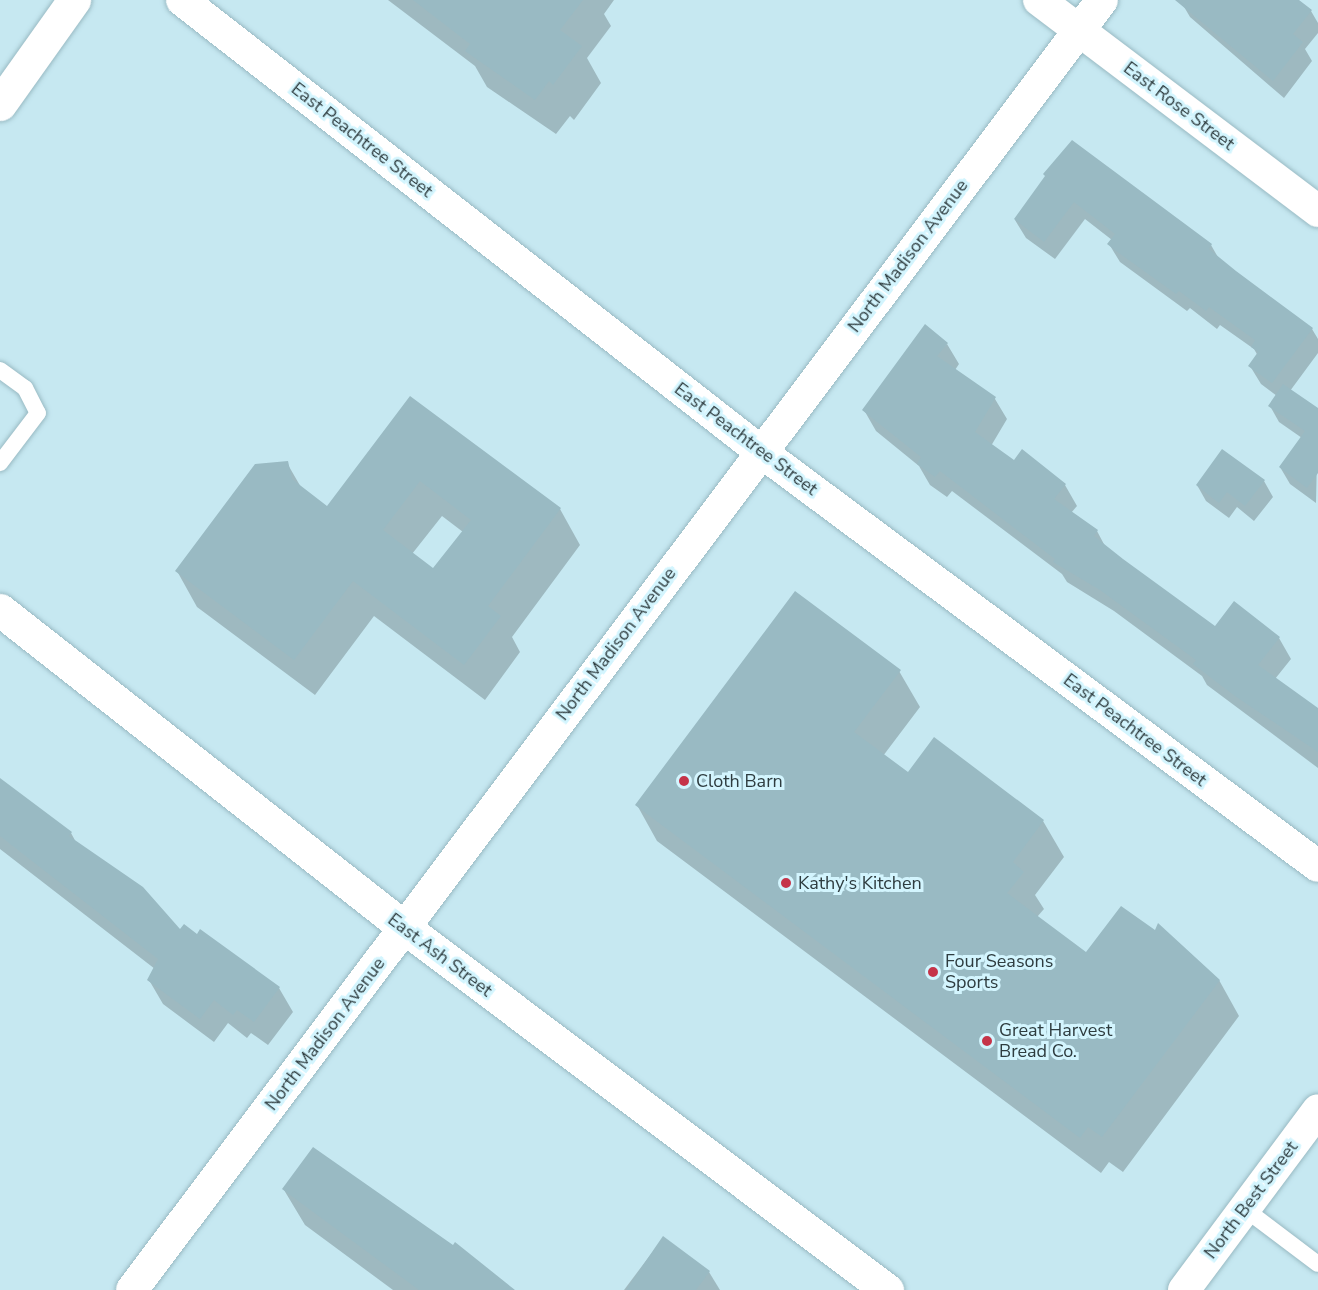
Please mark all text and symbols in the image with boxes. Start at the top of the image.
street label: East Rose Street [1119,57,1239,155]
street label: East Peachtree Street [287,78,437,202]
street label: North Madison Avenue [843,175,973,337]
street label: East Peachtree Street [670,378,822,500]
street label: North Madison Avenue [551,563,681,725]
street label: East Peachtree Street [1059,669,1211,791]
place label: Cloth Barn [696,770,783,792]
marker: Cloth Barn [677,774,691,788]
place label: Kathy's Kitchen [798,872,922,894]
marker: Kathy's Kitchen [779,876,793,890]
street label: East Ash Street [384,909,496,1001]
place label: Four Seasons Sports [945,951,1053,994]
street label: North Madison Avenue [260,953,390,1115]
marker: Four Seasons Sports [926,965,940,979]
place label: Great Harvest Bread Co. [999,1020,1112,1062]
marker: Great Harvest Bread Co. [980,1034,994,1048]
street label: North Best Street [1200,1137,1302,1263]

